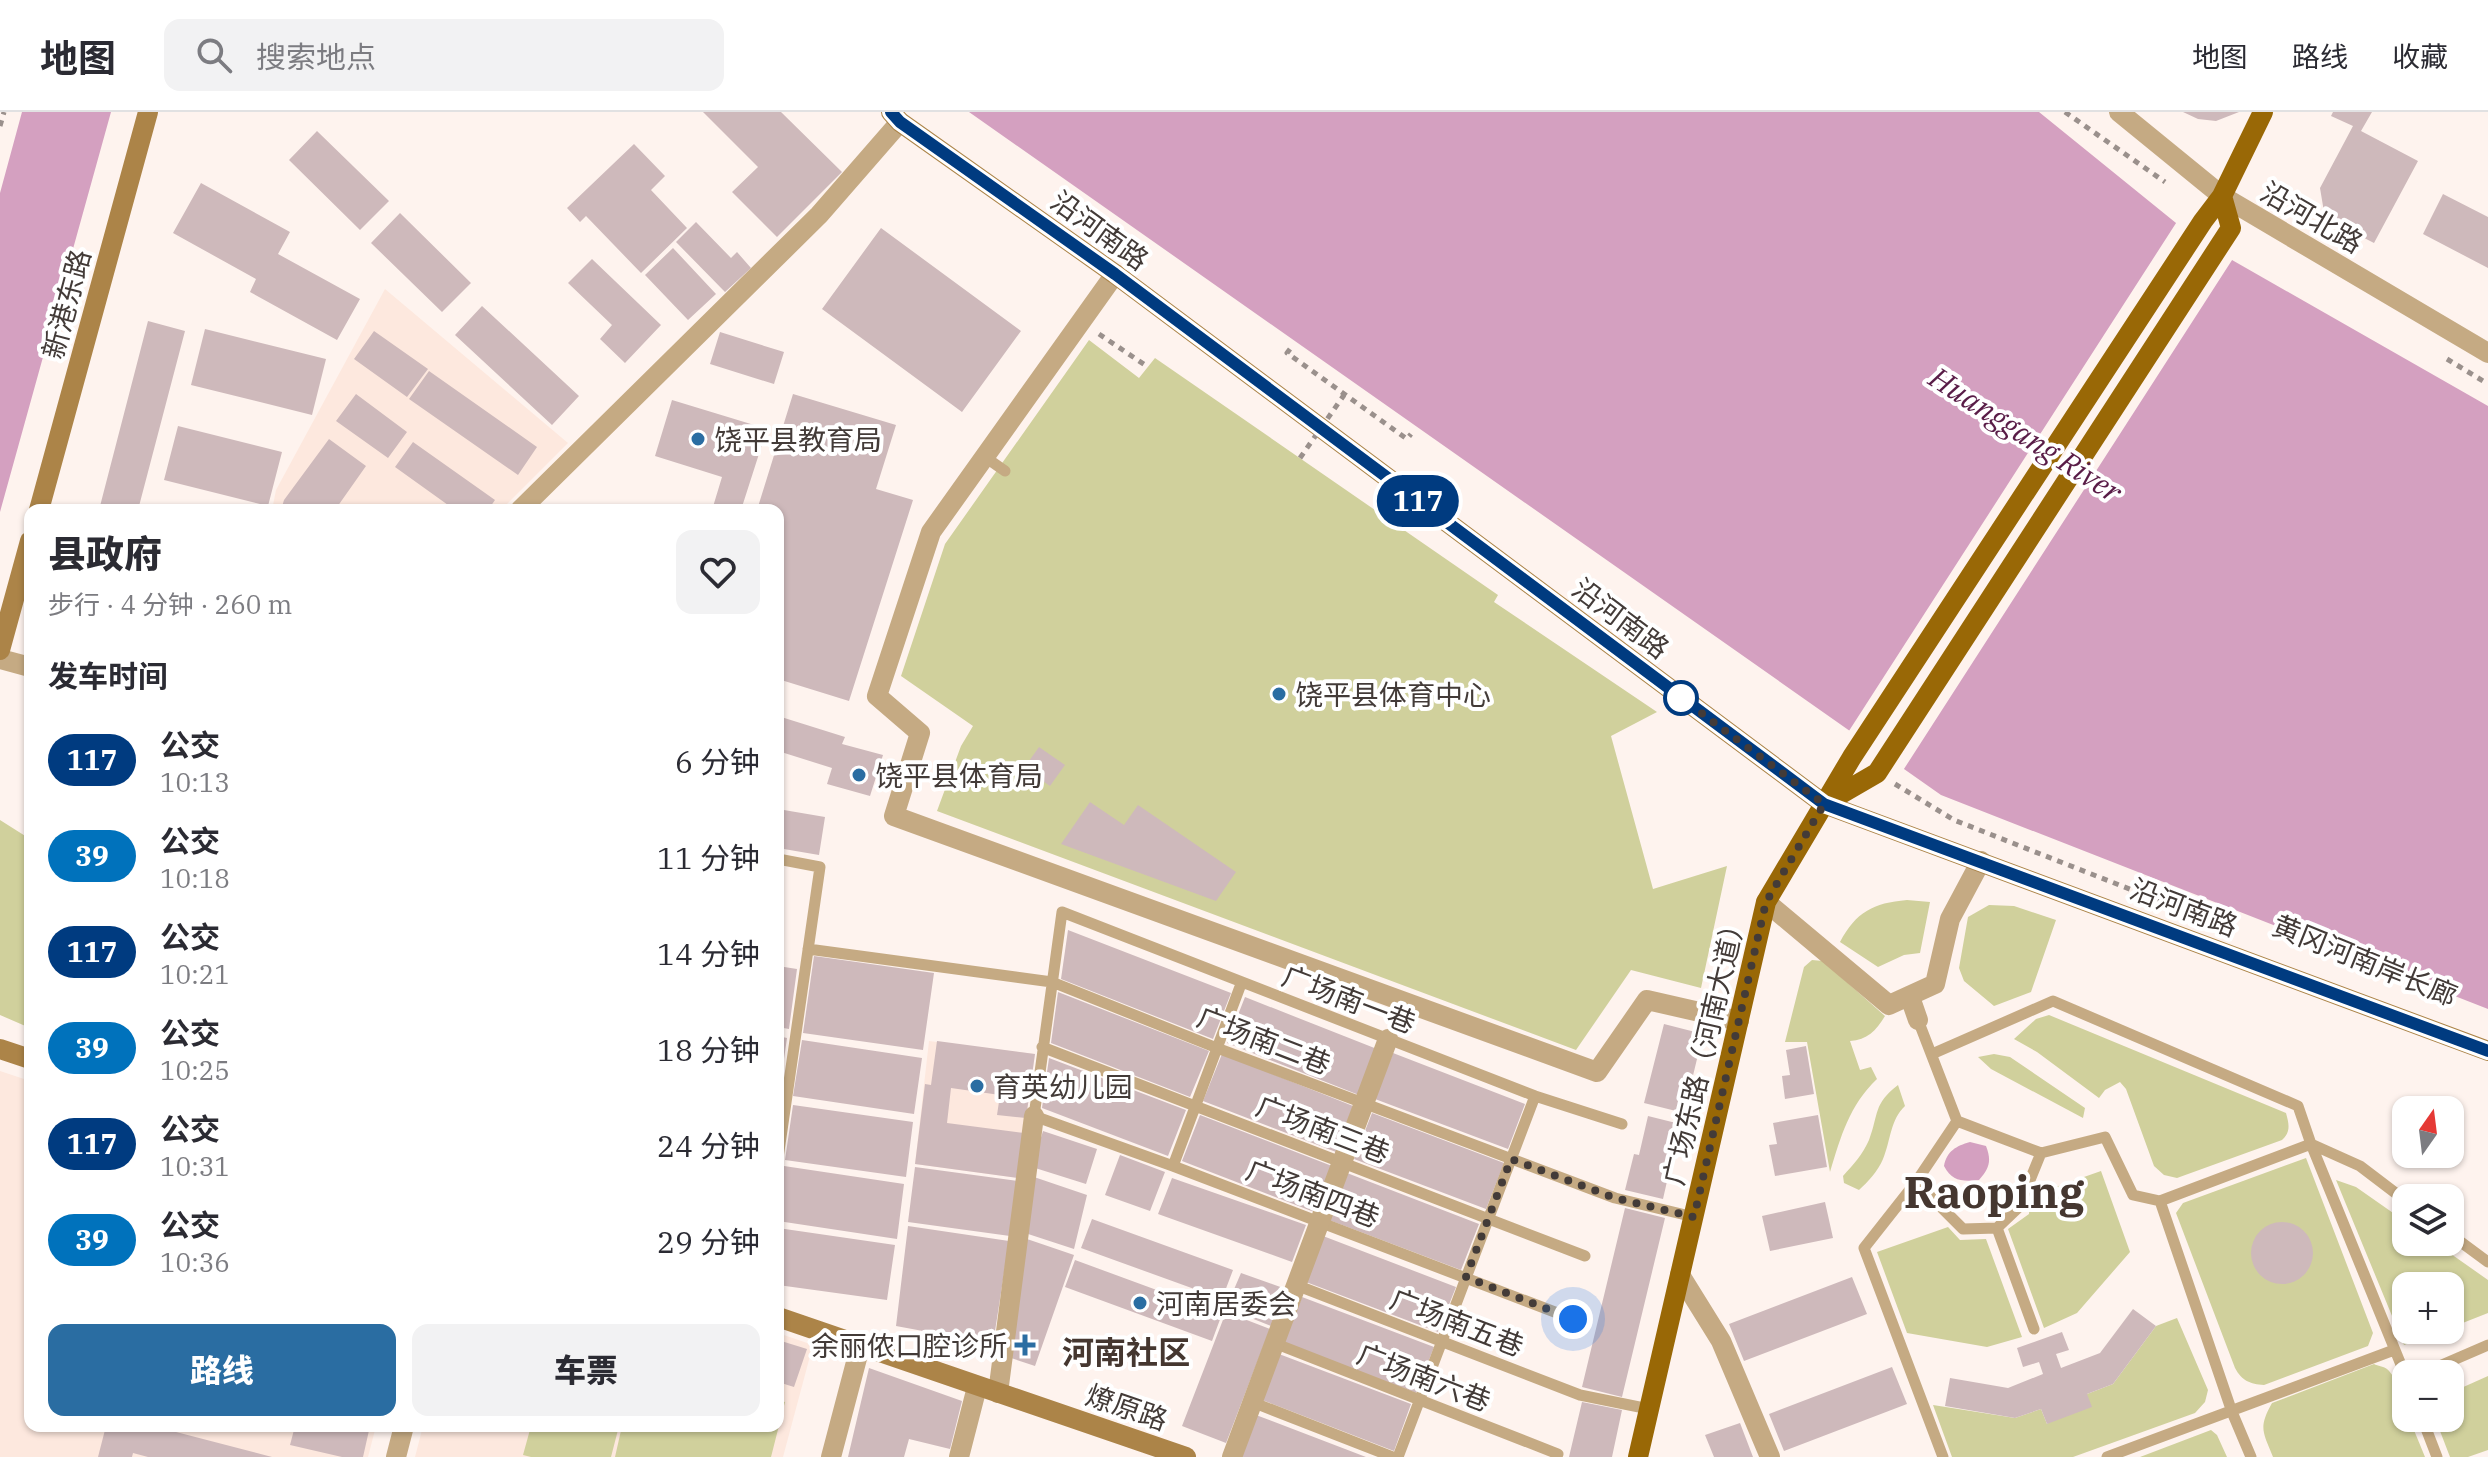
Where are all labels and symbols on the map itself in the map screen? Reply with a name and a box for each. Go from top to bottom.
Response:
street label: 沿河北路 [2254,173,2370,261]
street label: 沿河南路 [1044,182,1156,278]
street label: 新港东路 [34,245,98,363]
water label: Huanggang River [1922,357,2130,511]
place label: 饶平县教育局 [714,421,882,458]
marker: 饶平县教育局 [689,430,707,448]
line badge: 117 [1372,475,1464,527]
street label: 沿河南路 [1565,570,1677,666]
place label: 饶平县体育中心 [1295,676,1491,713]
unlabelled marker [1664,681,1698,715]
marker: 饶平县体育中心 [1270,685,1288,703]
place label: 饶平县体育局 [875,757,1043,794]
marker: 饶平县体育局 [850,766,868,784]
street label: 沿河南路 [2125,870,2243,944]
street label: 黄冈河南岸长廊 [2267,906,2463,1014]
street label: 广场东路（河南大道） [1654,907,1754,1189]
street label: 广场南一巷 [1277,957,1421,1041]
street label: 广场南二巷 [1192,998,1336,1082]
place label: 育英幼儿园 [993,1068,1133,1105]
marker: 育英幼儿园 [968,1077,986,1095]
street label: 广场南三巷 [1251,1087,1395,1171]
north arrow [2392,1096,2464,1168]
street label: 广场南四巷 [1241,1151,1385,1235]
district label: Raoping [1904,1163,2085,1220]
street label: 广场南五巷 [1385,1280,1529,1364]
place label: 河南居委会 [1156,1285,1296,1322]
marker: 河南居委会 [1131,1294,1149,1312]
your location [1553,1299,1593,1339]
place label: 余丽侬口腔诊所 [811,1327,1007,1364]
district label: 河南社区 [1062,1331,1190,1373]
marker: 余丽侬口腔诊所 [1014,1334,1036,1356]
street label: 广场南六巷 [1352,1335,1496,1419]
street label: 燎原路 [1081,1376,1173,1438]

